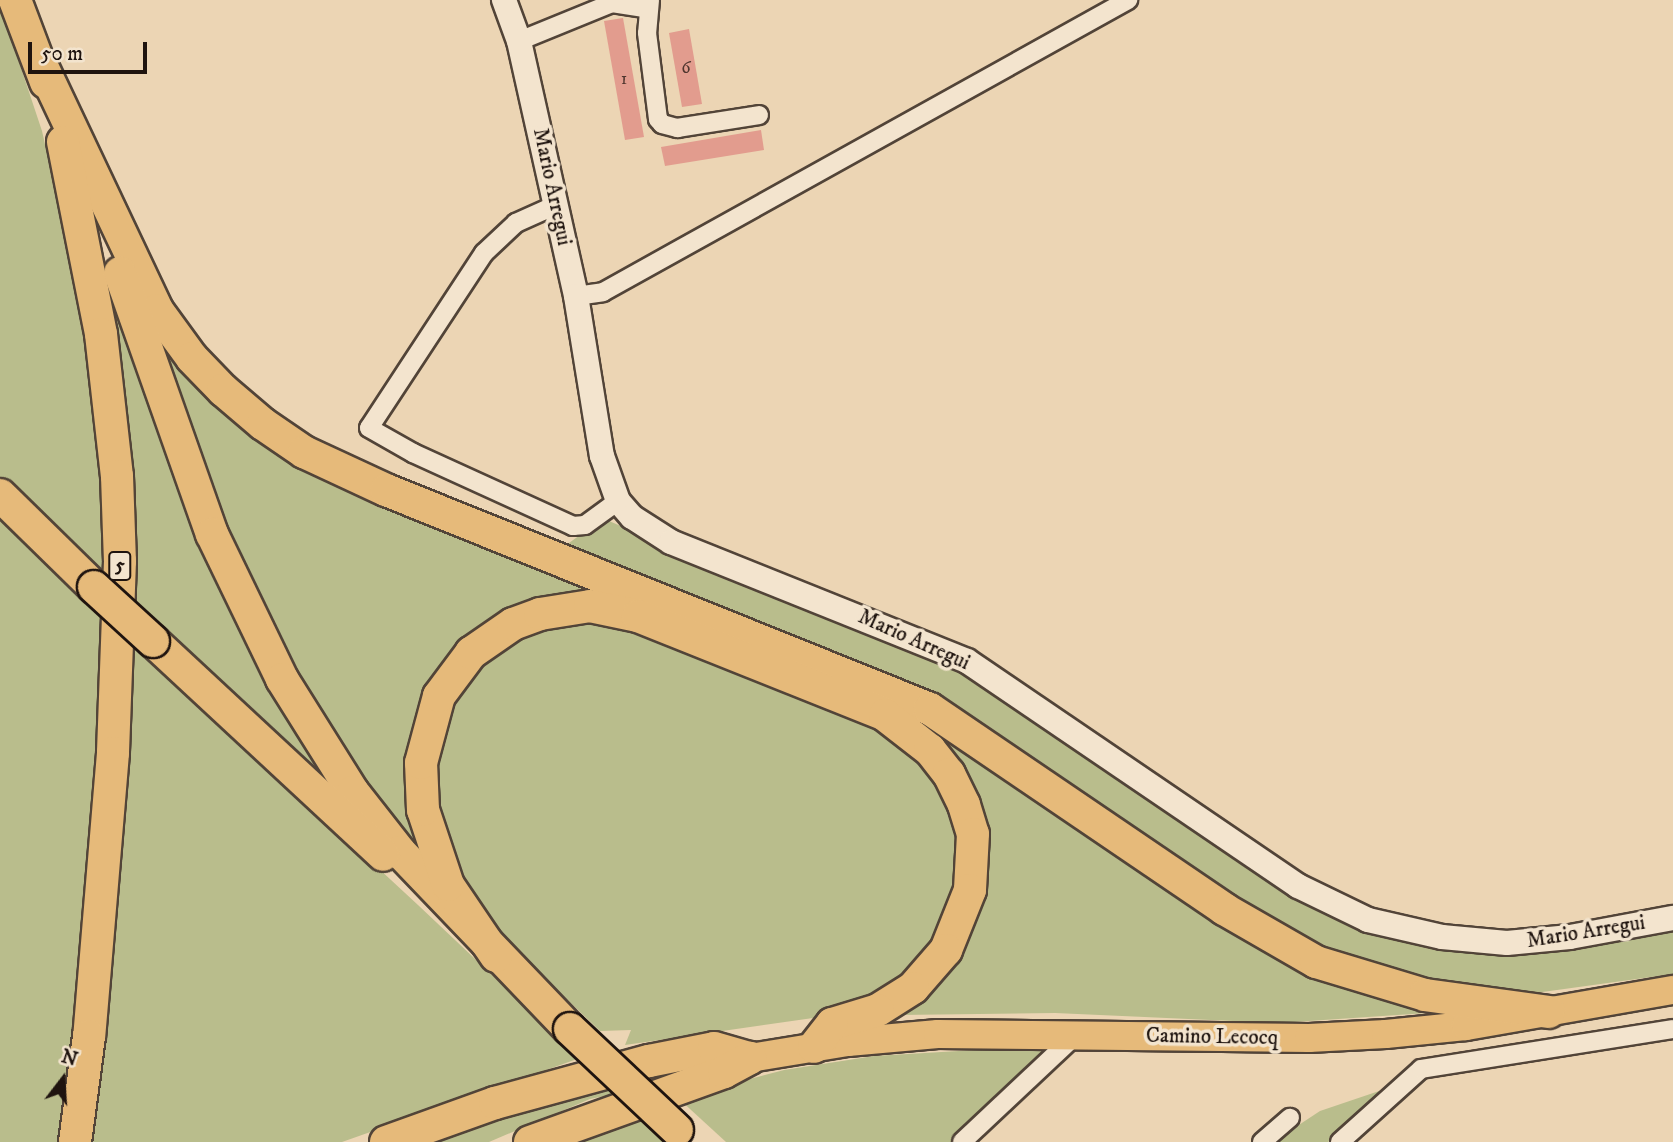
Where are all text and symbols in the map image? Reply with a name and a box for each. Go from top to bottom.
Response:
scale bar [32,28,150,72]
text: 50 m [41,41,83,67]
house number: 6 [681,57,691,79]
house number: 1 [621,68,627,90]
street label: Mario Arregui [527,126,577,248]
road number: 5 [108,551,132,582]
street label: Mario Arregui [854,604,974,676]
street label: Mario Arregui [1525,910,1647,954]
street label: Camino Lecocq [1146,1023,1278,1051]
north arrow [28,1044,98,1114]
text: N [58,1045,80,1072]

